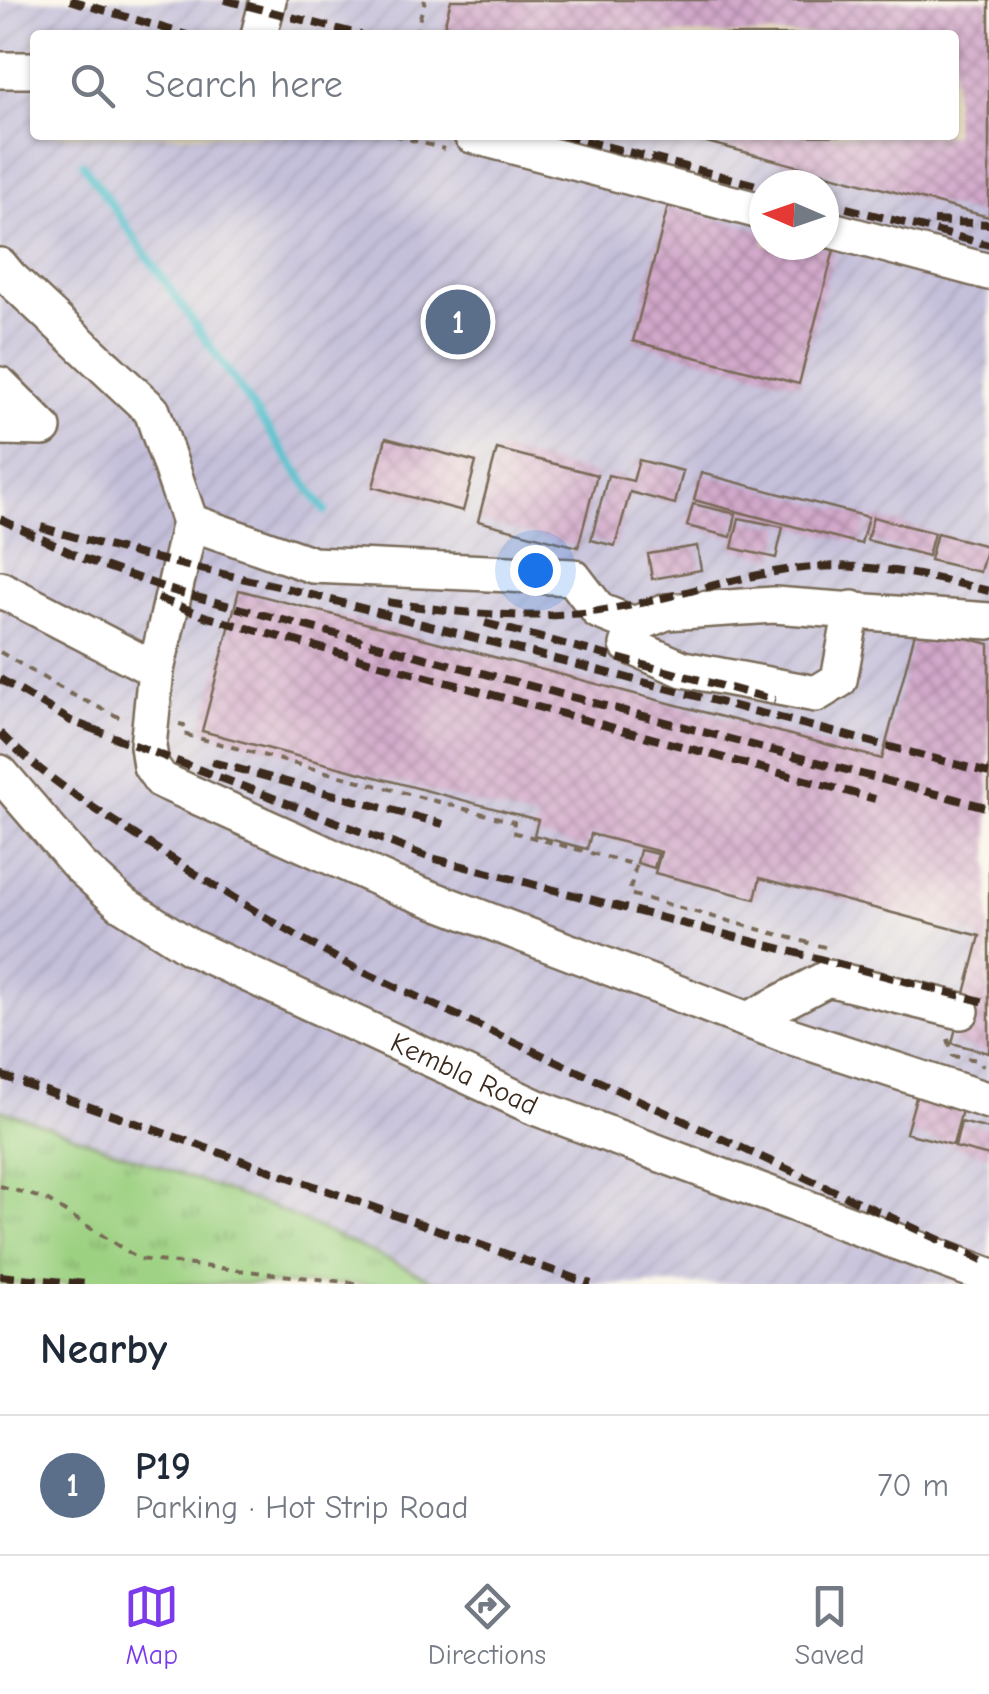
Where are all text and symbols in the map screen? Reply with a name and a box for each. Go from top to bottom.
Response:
search box [30,30,959,140]
icon: search [65,58,120,113]
text: Search here [145,63,343,107]
north arrow [749,170,839,260]
pin: 1 [426,284,490,360]
your location [510,545,561,596]
street label: Kembla Road [386,1026,543,1122]
text: Nearby [40,1325,167,1374]
text: P19 [135,1445,191,1489]
text: 1 [66,1467,79,1504]
text: 70 m [877,1467,949,1504]
text: Parking · Hot Strip Road [135,1489,468,1526]
tab: Map [124,1579,179,1671]
tab: Directions [428,1579,546,1671]
tab: Saved [795,1579,865,1671]

